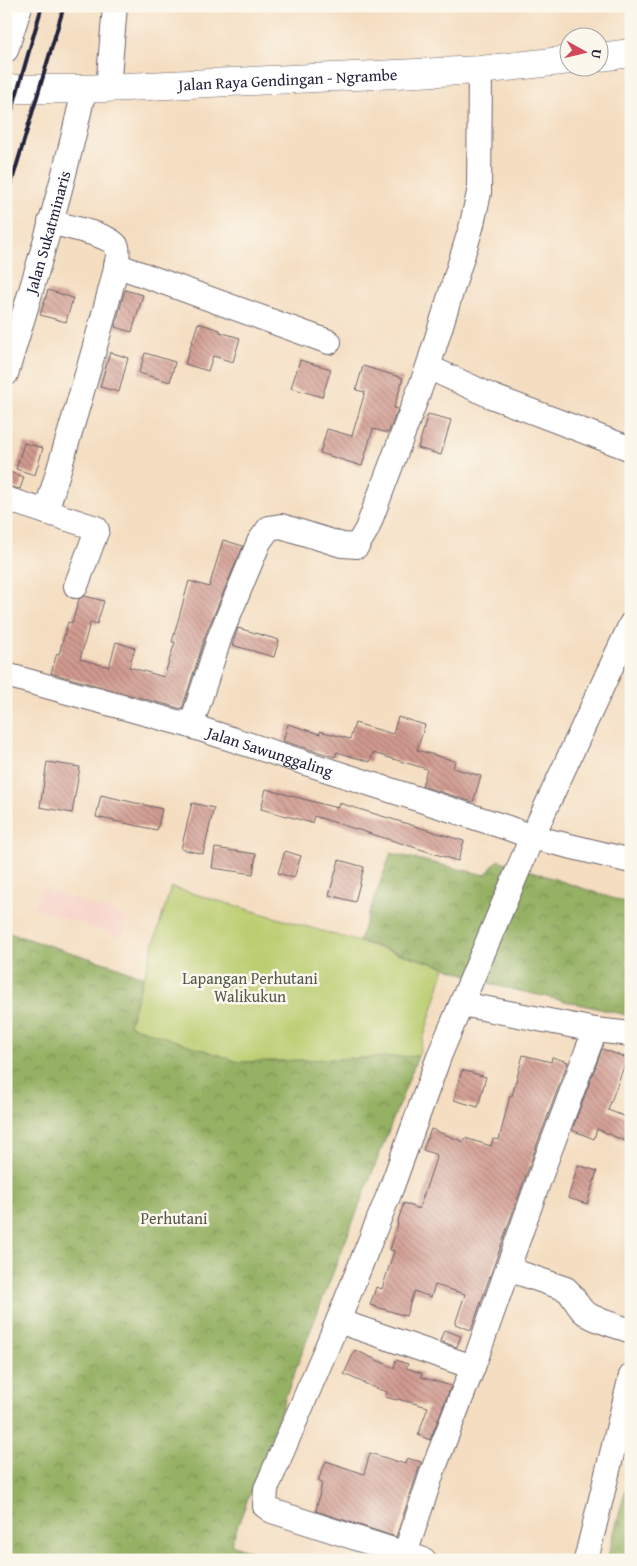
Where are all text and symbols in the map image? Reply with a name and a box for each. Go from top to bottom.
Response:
north arrow [560,28,610,78]
text: U [586,48,607,60]
street label: Jalan Raya Gendingan - Ngrambe [176,62,398,97]
street label: Jalan Sukatminaris [18,168,76,298]
street label: Jalan Sawunggaling [202,719,336,783]
park label: Lapangan Perhutani Walikukun [182,966,318,1008]
park label: Perhutani [140,1206,208,1230]

